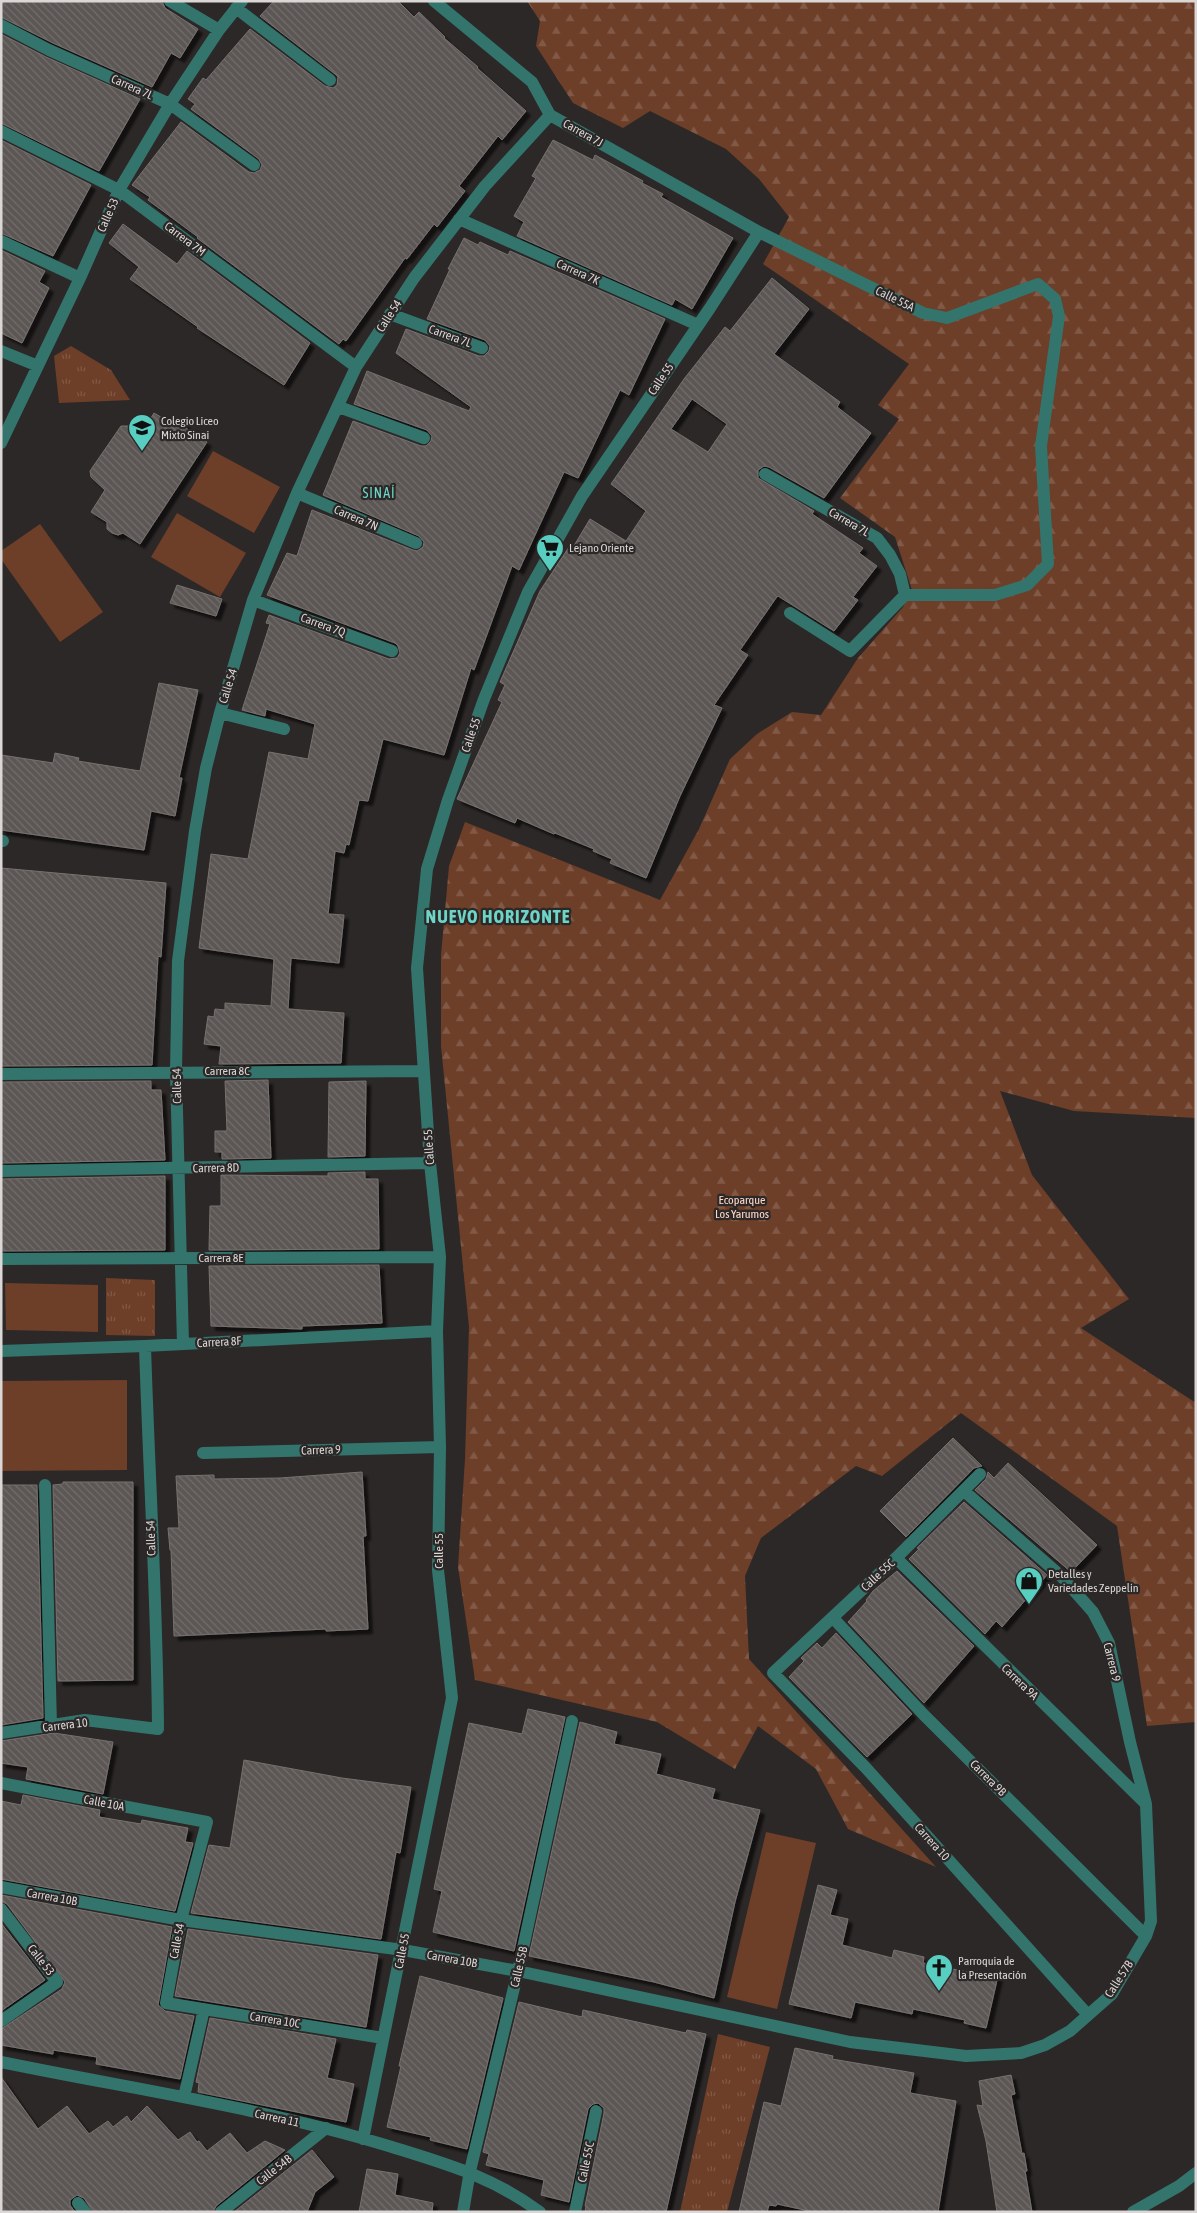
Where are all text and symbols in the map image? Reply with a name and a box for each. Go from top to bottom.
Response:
street label: Carrera 7L [109,72,155,103]
street label: Carrera 7J [561,116,605,150]
street label: Calle 53 [94,196,122,234]
street label: Carrera 7M [162,219,208,259]
street label: Carrera 7K [554,256,602,288]
street label: Calle 55A [873,284,917,314]
street label: Calle 54 [373,297,405,335]
street label: Carrera 7L [427,322,474,350]
street label: Calle 55 [645,360,677,398]
school or university icon: Colegio Liceo Mixto Sinai [127,413,157,452]
place label: Colegio Liceo Mixto Sinai [161,414,219,442]
district label: SINAÍ [362,485,396,501]
street label: Carrera 7N [332,502,380,534]
street label: Carrera 7L [826,505,872,539]
supermarket icon: Lejano Oriente [535,533,565,572]
place label: Lejano Oriente [569,541,634,555]
street label: Carrera 7Q [299,610,348,640]
street label: Calle 54 [216,667,240,705]
street label: Calle 55 [459,716,483,754]
district label: NUEVO HORIZONTE [426,906,570,927]
street label: Carrera 8C [204,1064,250,1078]
street label: Calle 54 [170,1068,184,1104]
street label: Calle 55 [421,1129,437,1165]
street label: Carrera 8D [193,1161,240,1175]
park label: Ecoparque Los Yarumos [715,1193,769,1221]
street label: Carrera 8E [199,1251,243,1265]
street label: Carrera 8F [196,1334,242,1350]
street label: Carrera 9 [301,1442,341,1458]
street label: Calle 54 [143,1520,159,1556]
street label: Calle 55 [432,1533,446,1569]
street label: Calle 55C [858,1555,898,1594]
shop icon: Detalles y Variedades Zeppelin [1014,1566,1044,1605]
place label: Detalles y Variedades Zeppelin [1048,1567,1139,1595]
street label: Carrera 9 [1100,1641,1124,1683]
street label: Carrera 9A [999,1661,1041,1703]
street label: Carrera 10 [42,1715,89,1735]
street label: Carrera 9B [967,1757,1009,1799]
street label: Calle 10A [82,1792,126,1814]
street label: Carrera 10 [912,1820,953,1864]
street label: Carrera 10B [26,1886,79,1908]
street label: Calle 54 [167,1922,187,1960]
street label: Calle 55 [392,1932,412,1970]
street label: Calle 53 [25,1942,57,1978]
street label: Calle 55B [508,1945,531,1989]
street label: Carrera 10B [426,1948,479,1970]
church icon: Parroquia de la Presentación [924,1953,954,1992]
place label: Parroquia de la Presentación [958,1954,1026,1982]
street label: Calle 57B [1102,1958,1136,2000]
street label: Carrera 10C [249,2009,302,2031]
street label: Carrera 11 [253,2106,301,2130]
street label: Calle 55C [575,2140,597,2184]
street label: Calle 54B [253,2152,295,2188]

